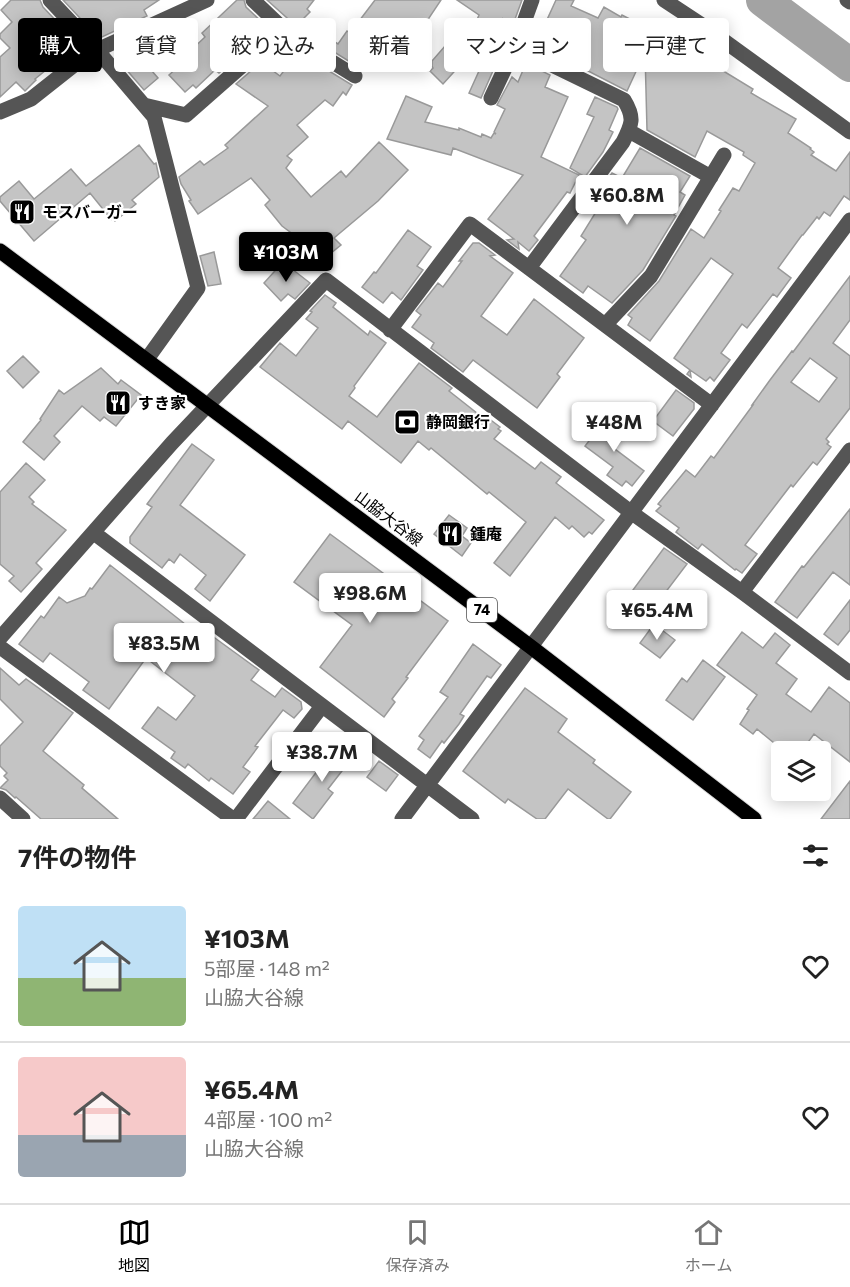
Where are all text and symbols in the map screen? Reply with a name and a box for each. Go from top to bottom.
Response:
chip: 購入 [18,18,102,72]
chip: 賃貸 [114,18,198,72]
chip: 絞り込み [210,18,336,72]
chip: 新着 [348,18,432,72]
chip: マンション [444,18,591,72]
chip: 一戸建て [603,18,729,72]
pin: ¥60.8M [578,175,676,226]
text: ¥60.8M [590,182,664,206]
restaurant icon: モスバーガー [7,197,37,227]
place label: モスバーガー [42,202,138,221]
pin: ¥103M [244,232,328,283]
text: ¥103M [253,239,319,263]
restaurant icon: すき家 [103,388,133,418]
place label: すき家 [138,393,186,412]
pin: ¥48M [578,402,650,453]
bank icon: 静岡銀行 [392,407,422,437]
text: ¥48M [586,409,642,433]
place label: 静岡銀行 [426,412,490,431]
street label: 山脇大谷線 [352,486,427,549]
restaurant icon: 鍾庵 [435,519,465,549]
place label: 鍾庵 [470,524,502,543]
pin: ¥98.6M [321,573,419,624]
text: ¥98.6M [333,580,407,604]
pin: ¥65.4M [608,590,706,641]
text: ¥65.4M [620,597,694,621]
road number: 74 [467,598,497,622]
pin: ¥83.5M [115,623,213,674]
text: ¥83.5M [128,630,200,654]
pin: ¥38.7M [273,732,371,783]
text: ¥38.7M [286,739,358,763]
map controls [771,741,831,801]
button: layers [771,741,831,801]
icon: filters [799,839,832,872]
text: 7件の物件 [18,841,136,872]
text: ¥103M [204,922,290,953]
icon: home [66,930,138,1002]
icon: heart [799,950,832,983]
text: 5部屋 · 148 m² [204,956,330,980]
text: 山脇大谷線 [204,985,304,1009]
text: ¥65.4M [204,1073,299,1104]
icon: home [66,1081,138,1153]
icon: heart [799,1101,832,1134]
text: 4部屋 · 100 m² [204,1107,332,1131]
text: 山脇大谷線 [204,1136,304,1160]
tab: 地図 [118,1216,151,1276]
tab: 保存済み [386,1216,450,1276]
tab: ホーム [685,1216,732,1276]

